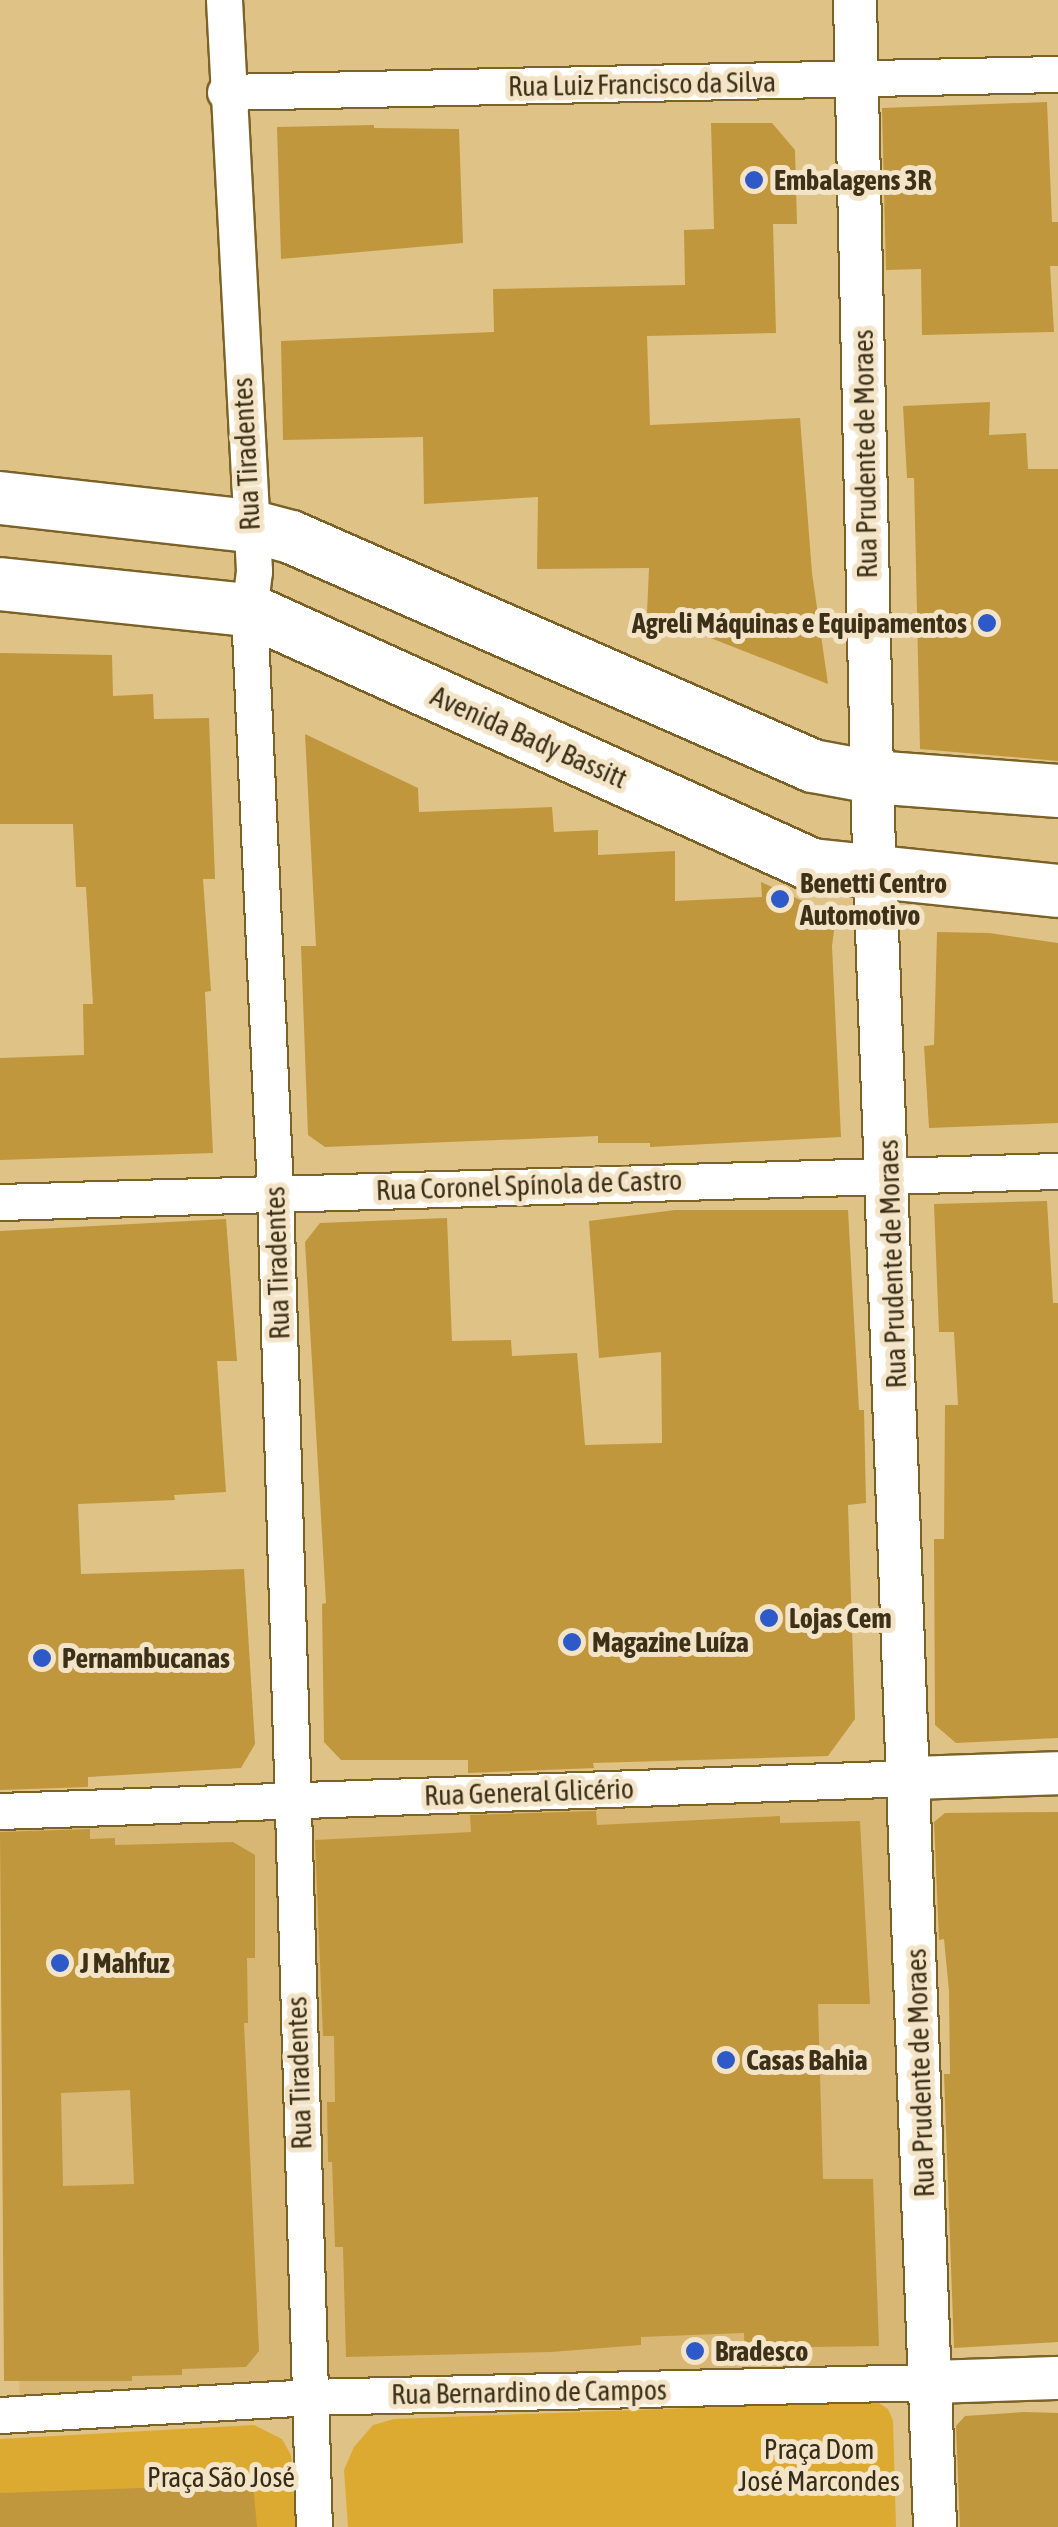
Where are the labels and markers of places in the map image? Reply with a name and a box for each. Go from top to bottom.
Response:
place label: Embalagens 3R [774,163,931,197]
marker: Embalagens 3R [743,169,765,191]
place label: Agreli Máquinas e Equipamentos [632,606,967,640]
marker: Agreli Máquinas e Equipamentos [976,612,998,634]
place label: Benetti Centro Automotivo [800,866,947,932]
marker: Benetti Centro Automotivo [769,888,791,910]
place label: Lojas Cem [789,1601,892,1635]
marker: Lojas Cem [758,1607,780,1629]
place label: Magazine Luíza [592,1625,749,1659]
marker: Magazine Luíza [561,1631,583,1653]
place label: Pernambucanas [62,1641,230,1675]
marker: Pernambucanas [31,1647,53,1669]
place label: J Mahfuz [80,1946,169,1980]
marker: J Mahfuz [49,1952,71,1974]
place label: Casas Bahia [746,2043,868,2077]
marker: Casas Bahia [715,2049,737,2071]
place label: Bradesco [715,2334,808,2368]
marker: Bradesco [684,2340,706,2362]

